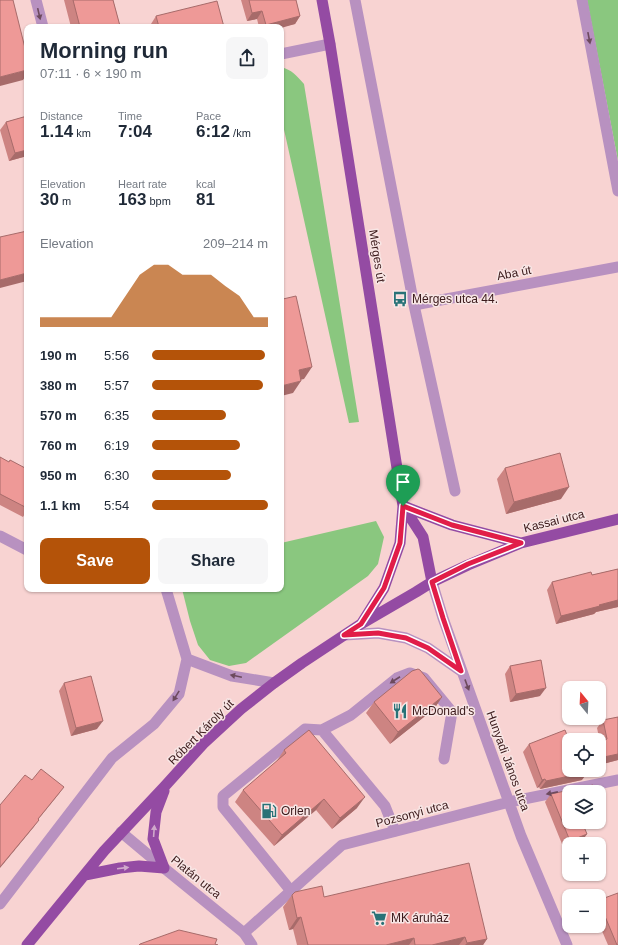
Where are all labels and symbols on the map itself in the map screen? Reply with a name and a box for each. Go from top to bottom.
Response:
one-way arrow [37,7,43,20]
one-way arrow [586,32,592,44]
street label: Mérges út [366,229,388,284]
street label: Aba út [496,263,533,283]
bus stop icon: Mérges utca 44. [391,290,409,308]
place label: Mérges utca 44. [412,292,498,306]
pin [386,465,420,506]
street label: Kassai utca [522,507,586,535]
one-way arrow [229,673,242,679]
one-way arrow [390,676,401,684]
one-way arrow [464,680,470,692]
north arrow [562,681,606,725]
one-way arrow [173,690,180,702]
street label: Róbert Károly út [165,696,237,768]
restaurant icon: McDonald's [391,702,409,720]
place label: McDonald's [412,704,474,718]
street label: Hunyadi János utca [483,709,533,813]
one-way arrow [546,791,558,797]
street label: Pozsonyi utca [374,797,450,830]
fuel station icon: Orlen [260,802,278,820]
place label: Orlen [281,804,310,818]
one-way arrow [151,825,158,837]
street label: Platán utca [168,853,224,902]
one-way arrow [117,865,129,871]
supermarket icon: MK áruház [370,909,388,927]
place label: MK áruház [391,911,449,925]

